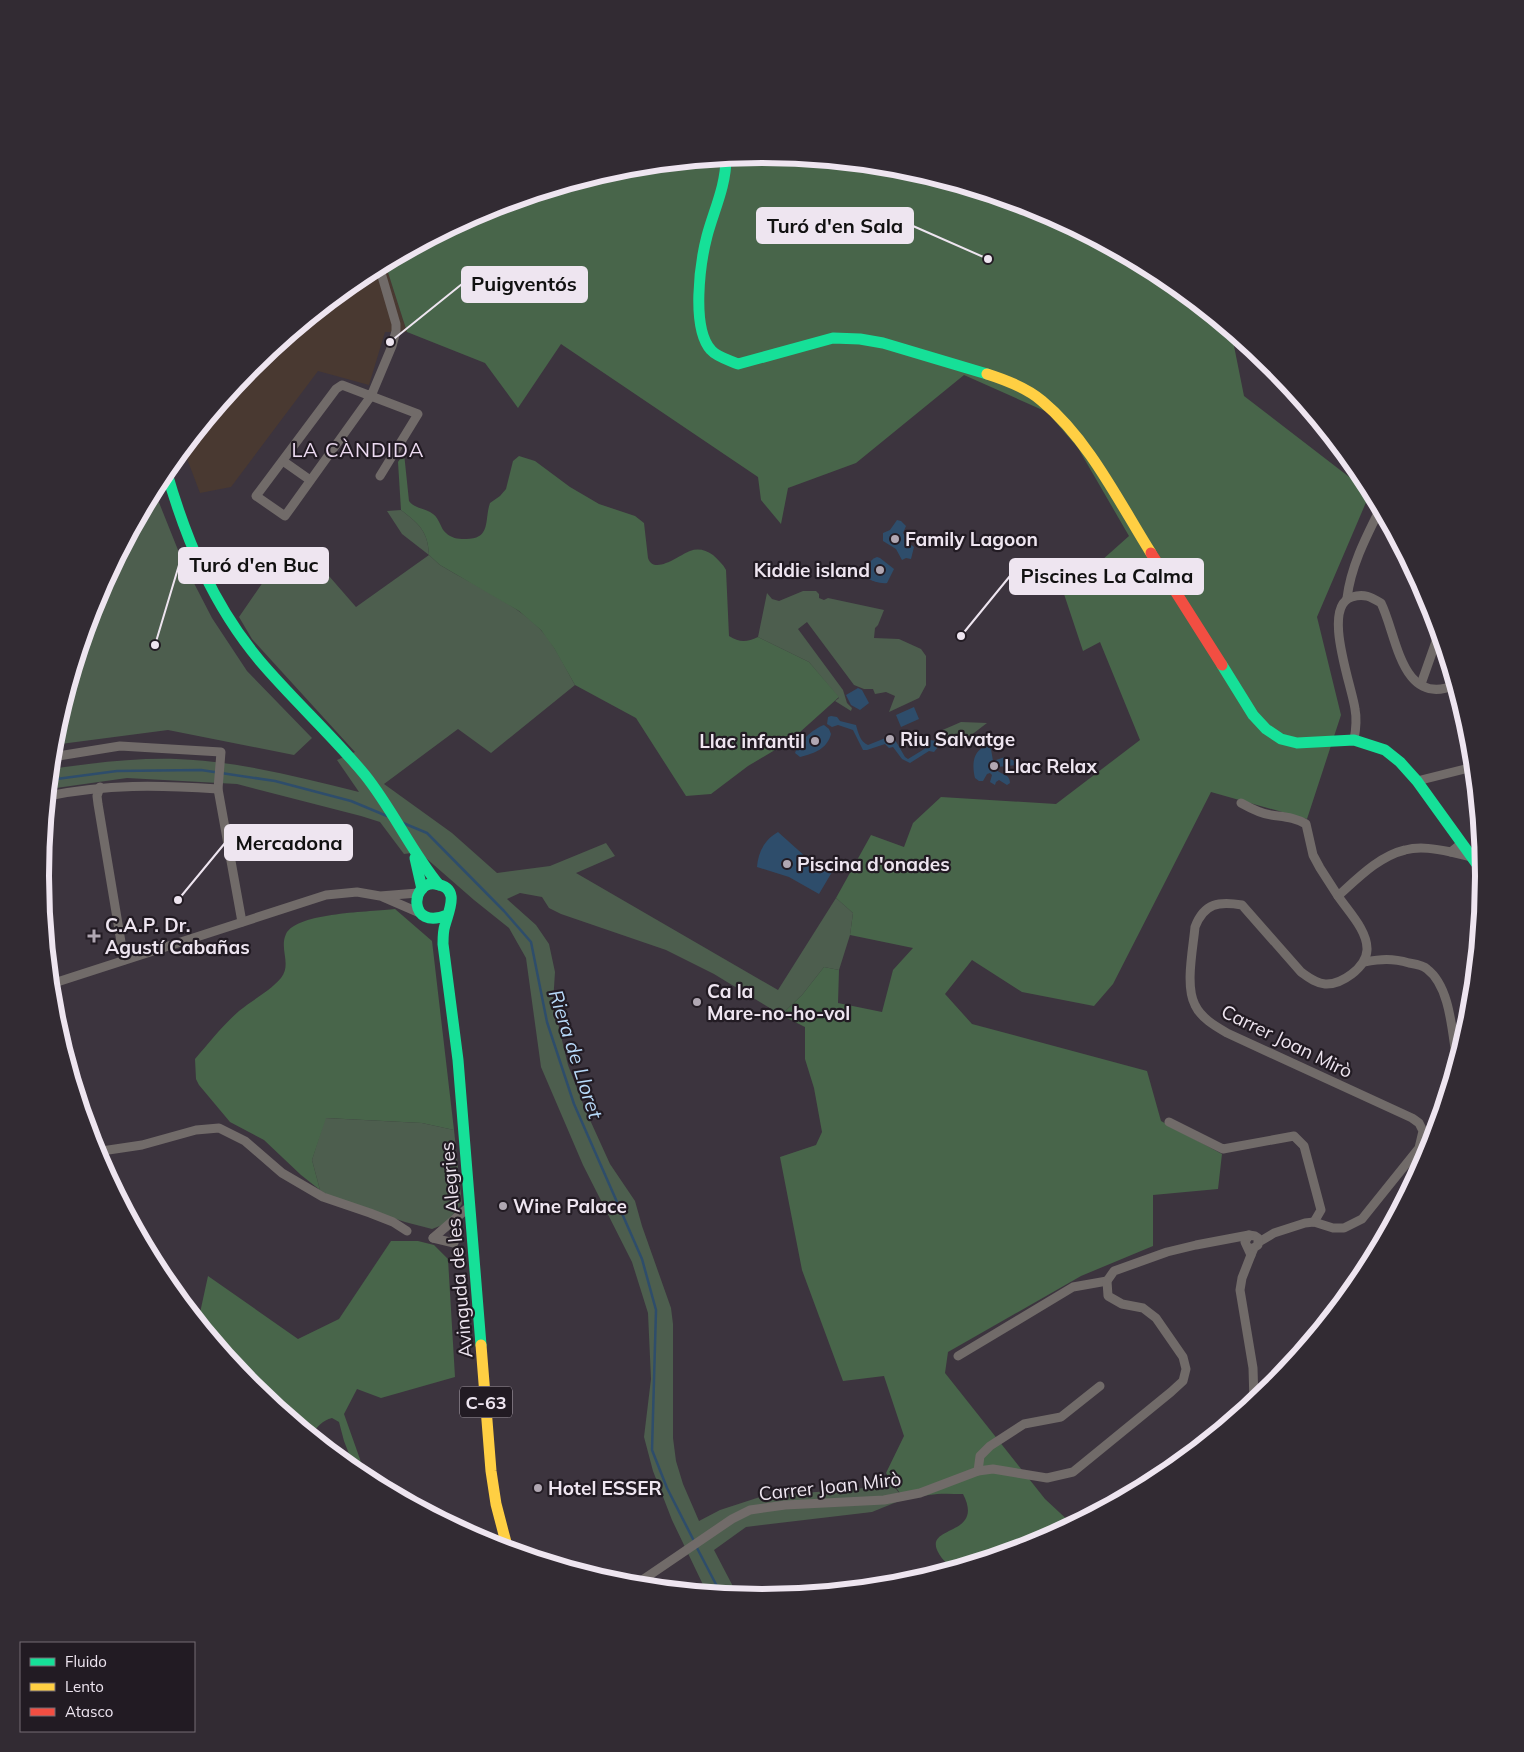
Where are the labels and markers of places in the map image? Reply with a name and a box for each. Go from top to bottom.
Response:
callout: Turó d'en Sala [757,208,913,243]
callout: Puigventós [462,267,587,302]
place label: Family Lagoon [905,527,1038,551]
marker: Family Lagoon [889,533,901,545]
callout: Turó d'en Buc [179,548,328,583]
place label: Kiddie island [754,558,870,582]
callout: Piscines La Calma [1010,559,1203,594]
marker: Kiddie island [874,564,886,576]
place label: Riu Salvatge [900,727,1015,751]
place label: Llac infantil [699,729,805,753]
marker: Riu Salvatge [884,733,896,745]
marker: Llac infantil [809,735,821,747]
place label: Llac Relax [1004,754,1097,778]
marker: Llac Relax [988,760,1000,772]
callout: Mercadona [225,825,352,860]
place label: Piscina d'onades [797,852,950,876]
marker: Piscina d'onades [781,858,793,870]
place label: C.A.P. Dr. Agustí Cabañas [105,913,250,959]
marker: C.A.P. Dr. Agustí Cabañas [87,929,101,943]
place label: Ca la Mare-no-ho-vol [707,979,850,1025]
marker: Ca la Mare-no-ho-vol [691,996,703,1008]
place label: Wine Palace [513,1194,627,1218]
marker: Wine Palace [497,1200,509,1212]
place label: Hotel ESSER [548,1476,662,1500]
marker: Hotel ESSER [532,1482,544,1494]

